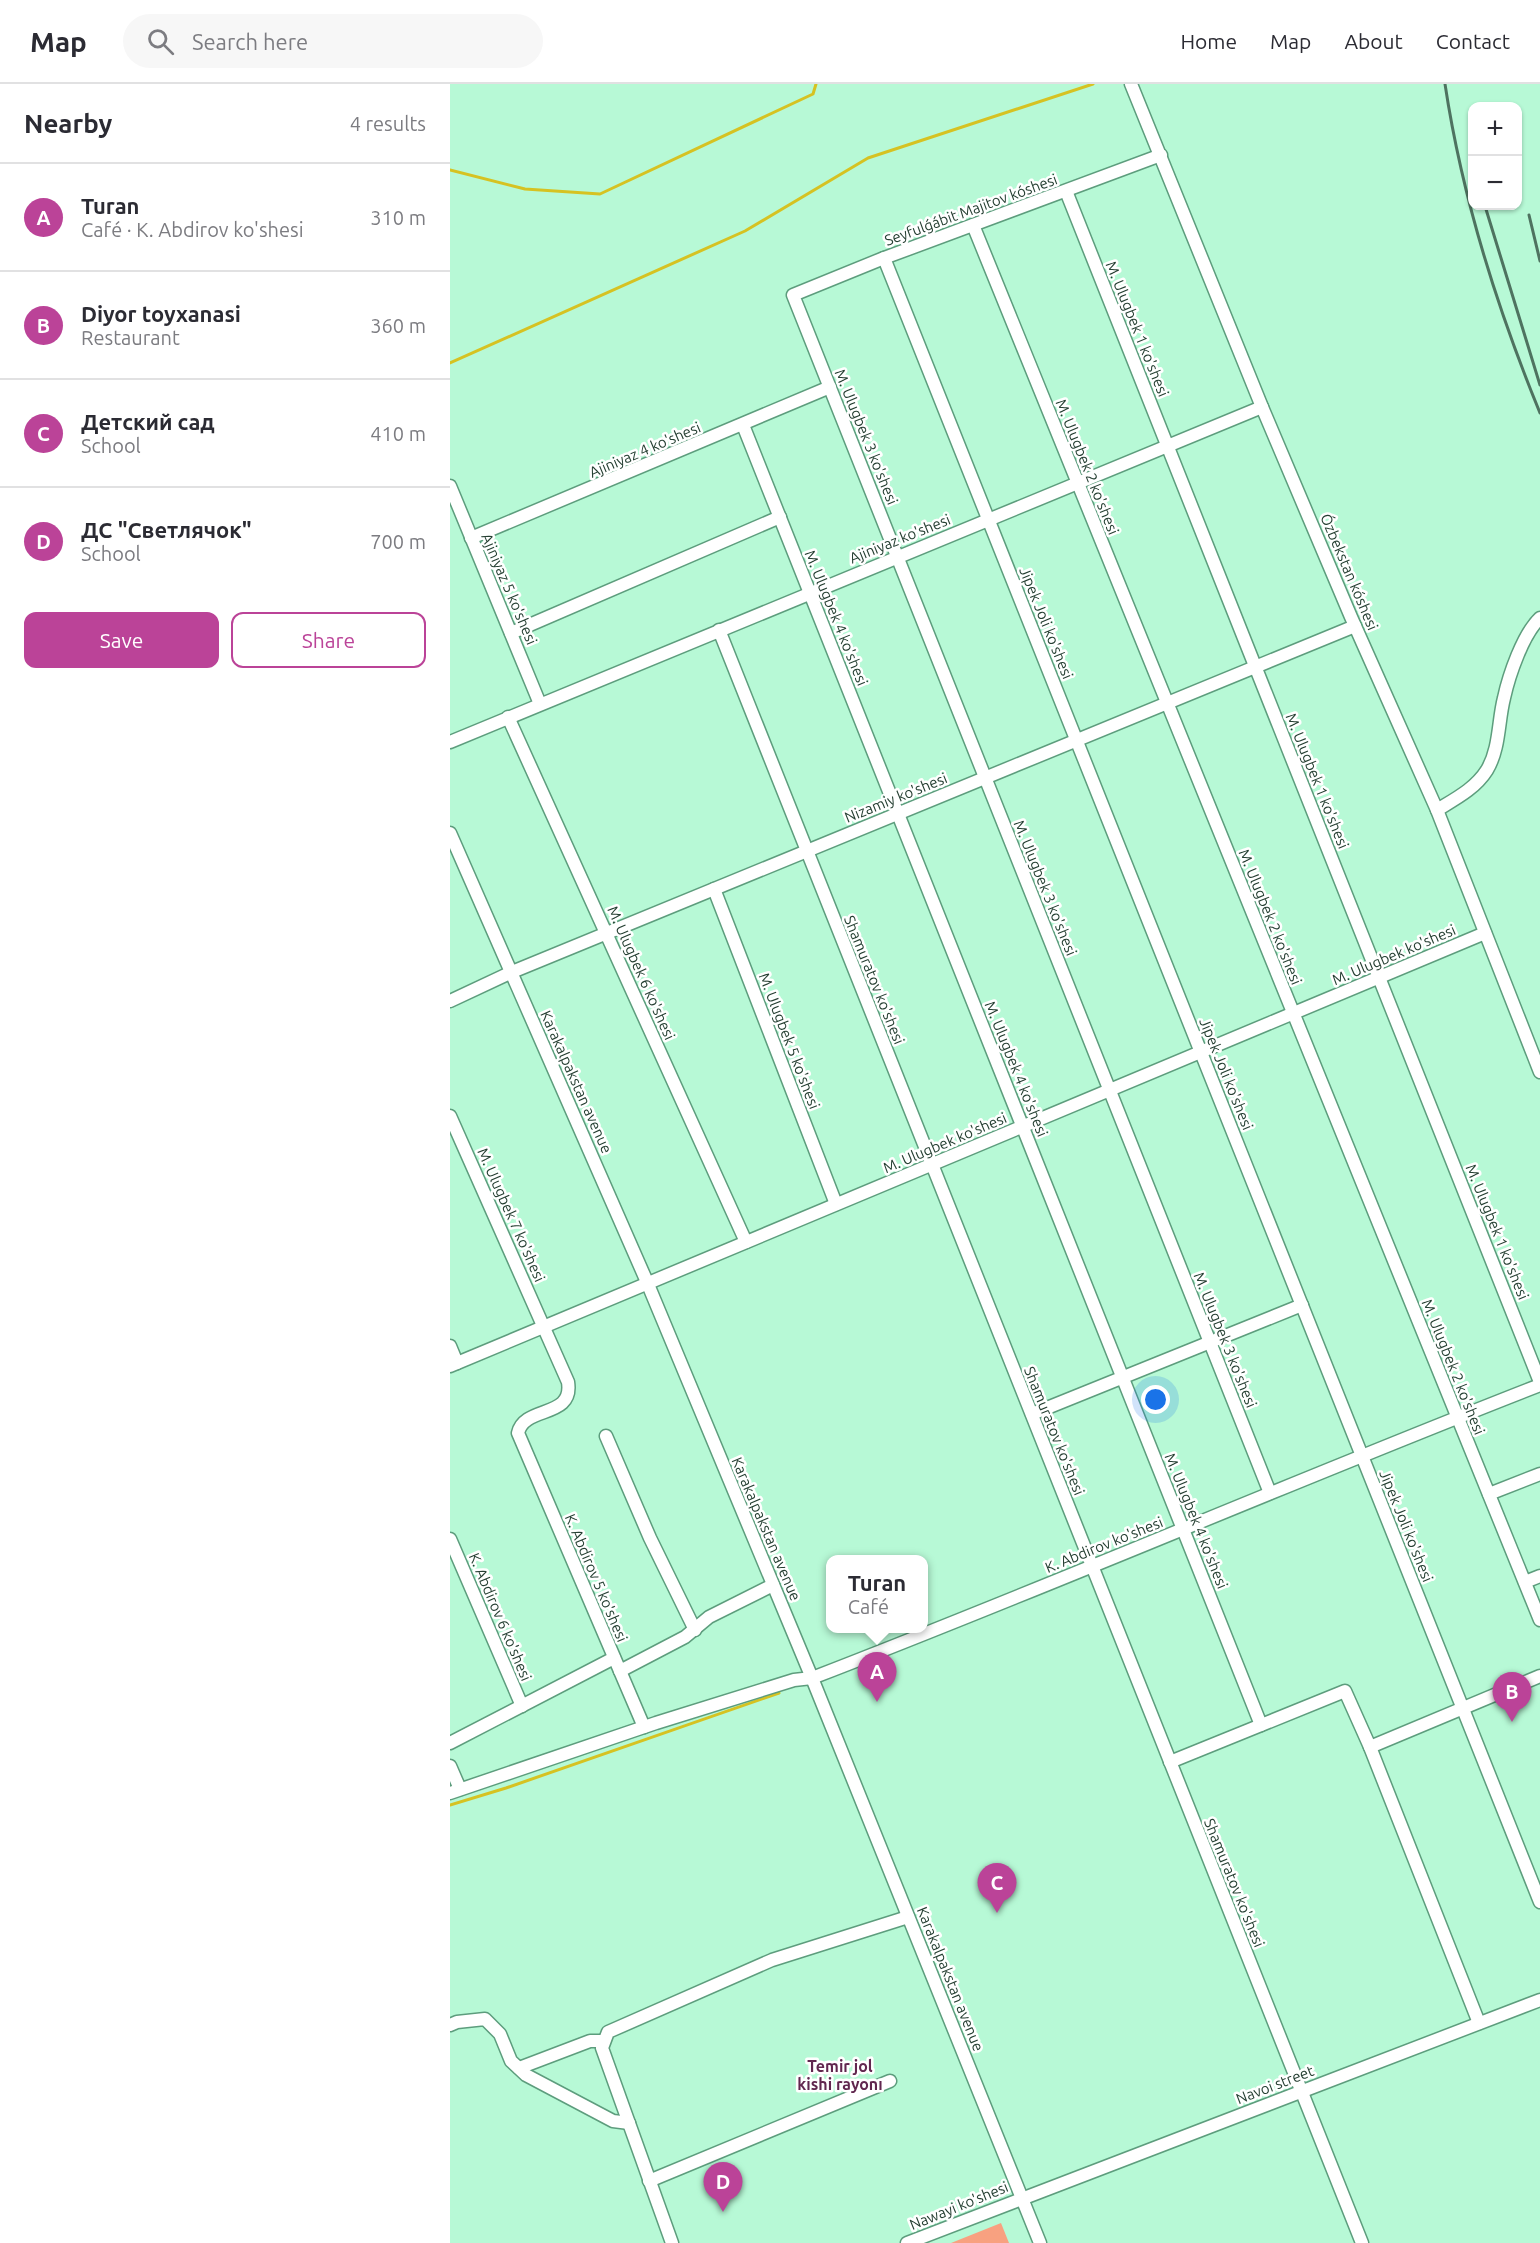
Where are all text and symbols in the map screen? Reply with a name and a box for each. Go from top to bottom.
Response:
search box [123,14,543,68]
icon: search [144,25,177,58]
text: Map [30,26,87,57]
text: Search here [192,29,308,54]
text: Home [1180,29,1237,53]
text: Map [1270,29,1311,53]
text: About [1344,29,1403,53]
text: Contact [1436,29,1510,53]
map controls [1468,102,1522,210]
button: + [1468,102,1522,156]
text: Nearby [24,109,112,138]
text: 4 results [350,112,426,135]
button: − [1468,156,1522,210]
street label: Seyfulǵábit Majitov kóshesi [882,170,1060,249]
text: Turan [81,193,139,218]
text: A [36,206,51,229]
text: 310 m [370,206,426,229]
text: Café · K. Abdirov ko'shesi [81,218,304,241]
street label: M. Ulugbek 1 ko'shesi [1103,259,1172,399]
text: Diyor toyxanasi [81,301,241,326]
text: B [37,314,50,337]
text: 360 m [370,314,426,337]
text: Restaurant [81,326,180,349]
street label: M. Ulugbek 3 ko'shesi [832,367,901,507]
street label: M. Ulugbek 2 ko'shesi [1053,397,1122,537]
text: Детский сад [81,409,215,434]
street label: Ajiniyaz 4 ko'shesi [587,418,703,481]
text: C [37,422,50,445]
text: 410 m [370,422,426,445]
text: School [81,434,141,457]
street label: Ajiniyaz ko'shesi [847,511,953,567]
street label: Ózbekstan kóshesi [1317,511,1382,633]
text: ДС "Светлячок" [81,517,252,542]
text: D [36,530,51,553]
text: 700 m [370,530,426,553]
street label: Ajiniyaz 5 ko'shesi [478,531,541,647]
text: School [81,542,141,565]
street label: M. Ulugbek 4 ko'shesi [802,548,871,688]
street label: Jipek Joli ko'shesi [1016,564,1077,681]
button: Save [24,612,219,668]
button: Share [231,612,426,668]
street label: M. Ulugbek 1 ko'shesi [1283,711,1352,851]
street label: Nizamiy ko'shesi [842,769,950,826]
street label: M. Ulugbek 3 ko'shesi [1011,818,1080,958]
street label: M. Ulugbek 2 ko'shesi [1236,847,1305,987]
street label: M. Ulugbek 6 ko'shesi [604,903,679,1042]
street label: Shamuratov ko'shesi [841,913,908,1047]
street label: M. Ulugbek ko'shesi [1330,921,1458,988]
street label: M. Ulugbek 5 ko'shesi [756,970,823,1111]
street label: M. Ulugbek 4 ko'shesi [982,999,1051,1139]
street label: Karakalpakstan avenue [537,1008,616,1156]
street label: Jipek Joli ko'shesi [1196,1015,1257,1132]
street label: M. Ulugbek ko'shesi [881,1109,1009,1176]
street label: M. Ulugbek 7 ko'shesi [474,1145,549,1284]
street label: M. Ulugbek 1 ko'shesi [1463,1162,1532,1302]
street label: M. Ulugbek 3 ko'shesi [1191,1270,1260,1410]
street label: M. Ulugbek 2 ko'shesi [1419,1297,1488,1437]
street label: Shamuratov ko'shesi [1021,1364,1088,1498]
your location [1141,1385,1170,1414]
street label: M. Ulugbek 4 ko'shesi [1162,1451,1231,1591]
street label: Karakalpakstan avenue [729,1454,804,1603]
street label: Jipek Joli ko'shesi [1376,1467,1437,1584]
street label: K. Abdirov 5 ko'shesi [562,1511,631,1644]
street label: K. Abdirov ko'shesi [1042,1513,1165,1576]
street label: K. Abdirov 6 ko'shesi [466,1550,535,1683]
popup [826,1555,928,1633]
text: Turan [848,1570,906,1595]
text: Café [848,1595,889,1618]
pin: A [858,1652,896,1702]
pin: B [1492,1672,1532,1722]
street label: Shamuratov ko'shesi [1201,1816,1268,1950]
pin: C [978,1864,1016,1913]
street label: Karakalpakstan avenue [914,1904,987,2053]
district label: Temir jol kishi rayonı [797,2057,883,2093]
street label: Navoi street [1233,2062,1316,2107]
pin: D [704,2162,742,2212]
street label: Nawayi ko'shesi [907,2178,1011,2233]

